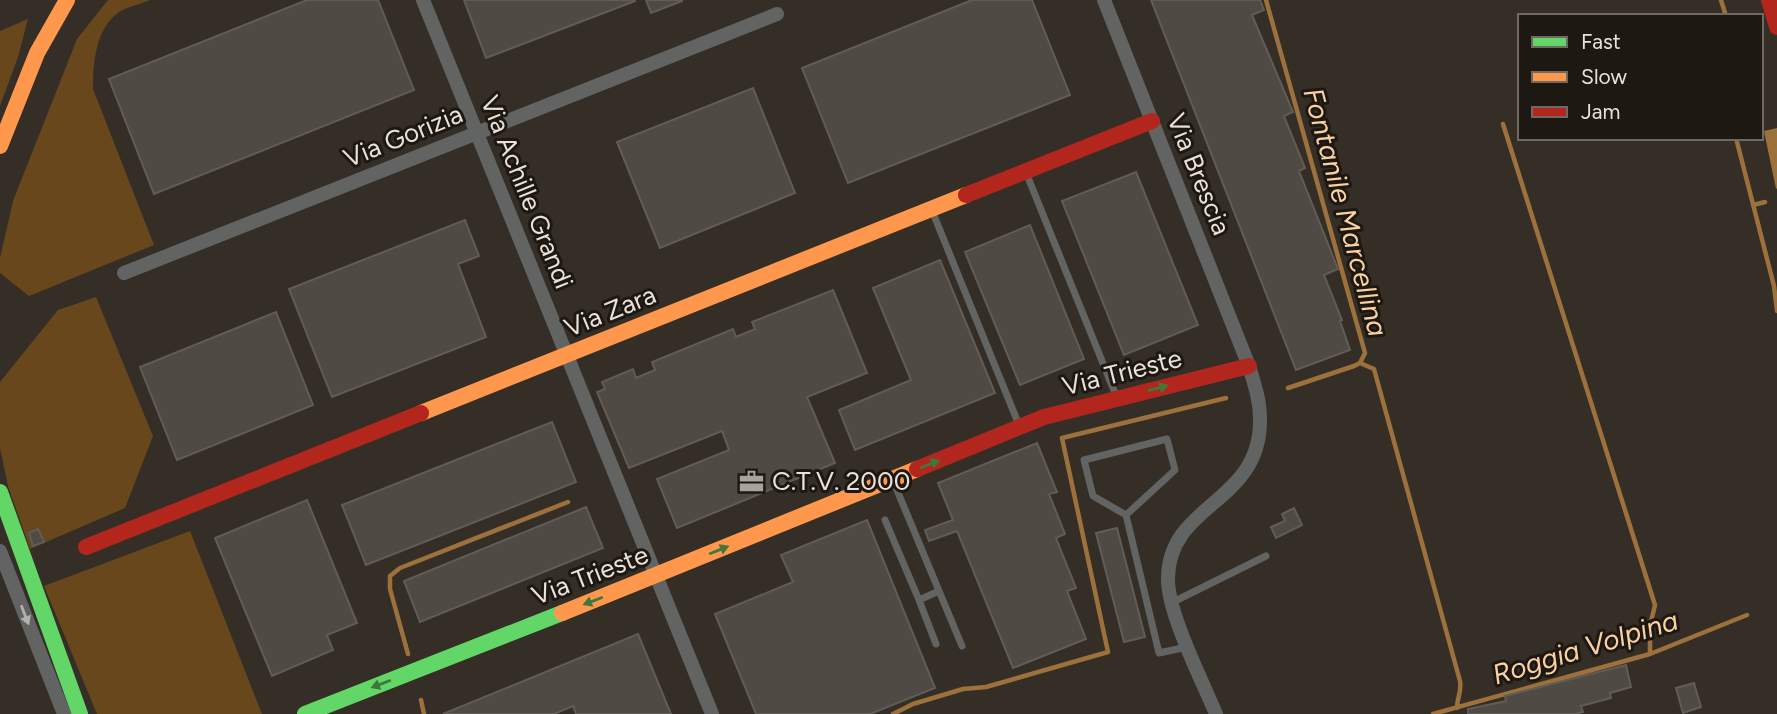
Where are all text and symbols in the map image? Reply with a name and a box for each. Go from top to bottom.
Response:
legend [1518,14,1763,140]
text: Fast [1581,29,1621,54]
text: Slow [1581,64,1627,89]
water label: Fontanile Marcellina [1296,84,1396,340]
street label: Via Achille Grandi [474,91,580,293]
street label: Via Gorizia [339,98,467,174]
text: Jam [1581,99,1620,124]
street label: Via Brescia [1160,109,1238,239]
street label: Via Zara [560,278,660,344]
street label: Via Trieste [1059,342,1185,402]
one-way arrow [1147,382,1169,393]
one-way arrow [920,458,941,469]
place label: C.T.V. 2000 [772,465,910,497]
office icon: C.T.V. 2000 [738,467,766,495]
street label: Via Trieste [527,538,653,612]
one-way arrow [709,544,730,555]
one-way arrow [582,595,603,606]
water label: Roggia Volpina [1488,603,1682,691]
one-way arrow [20,604,31,625]
one-way arrow [370,679,391,690]

